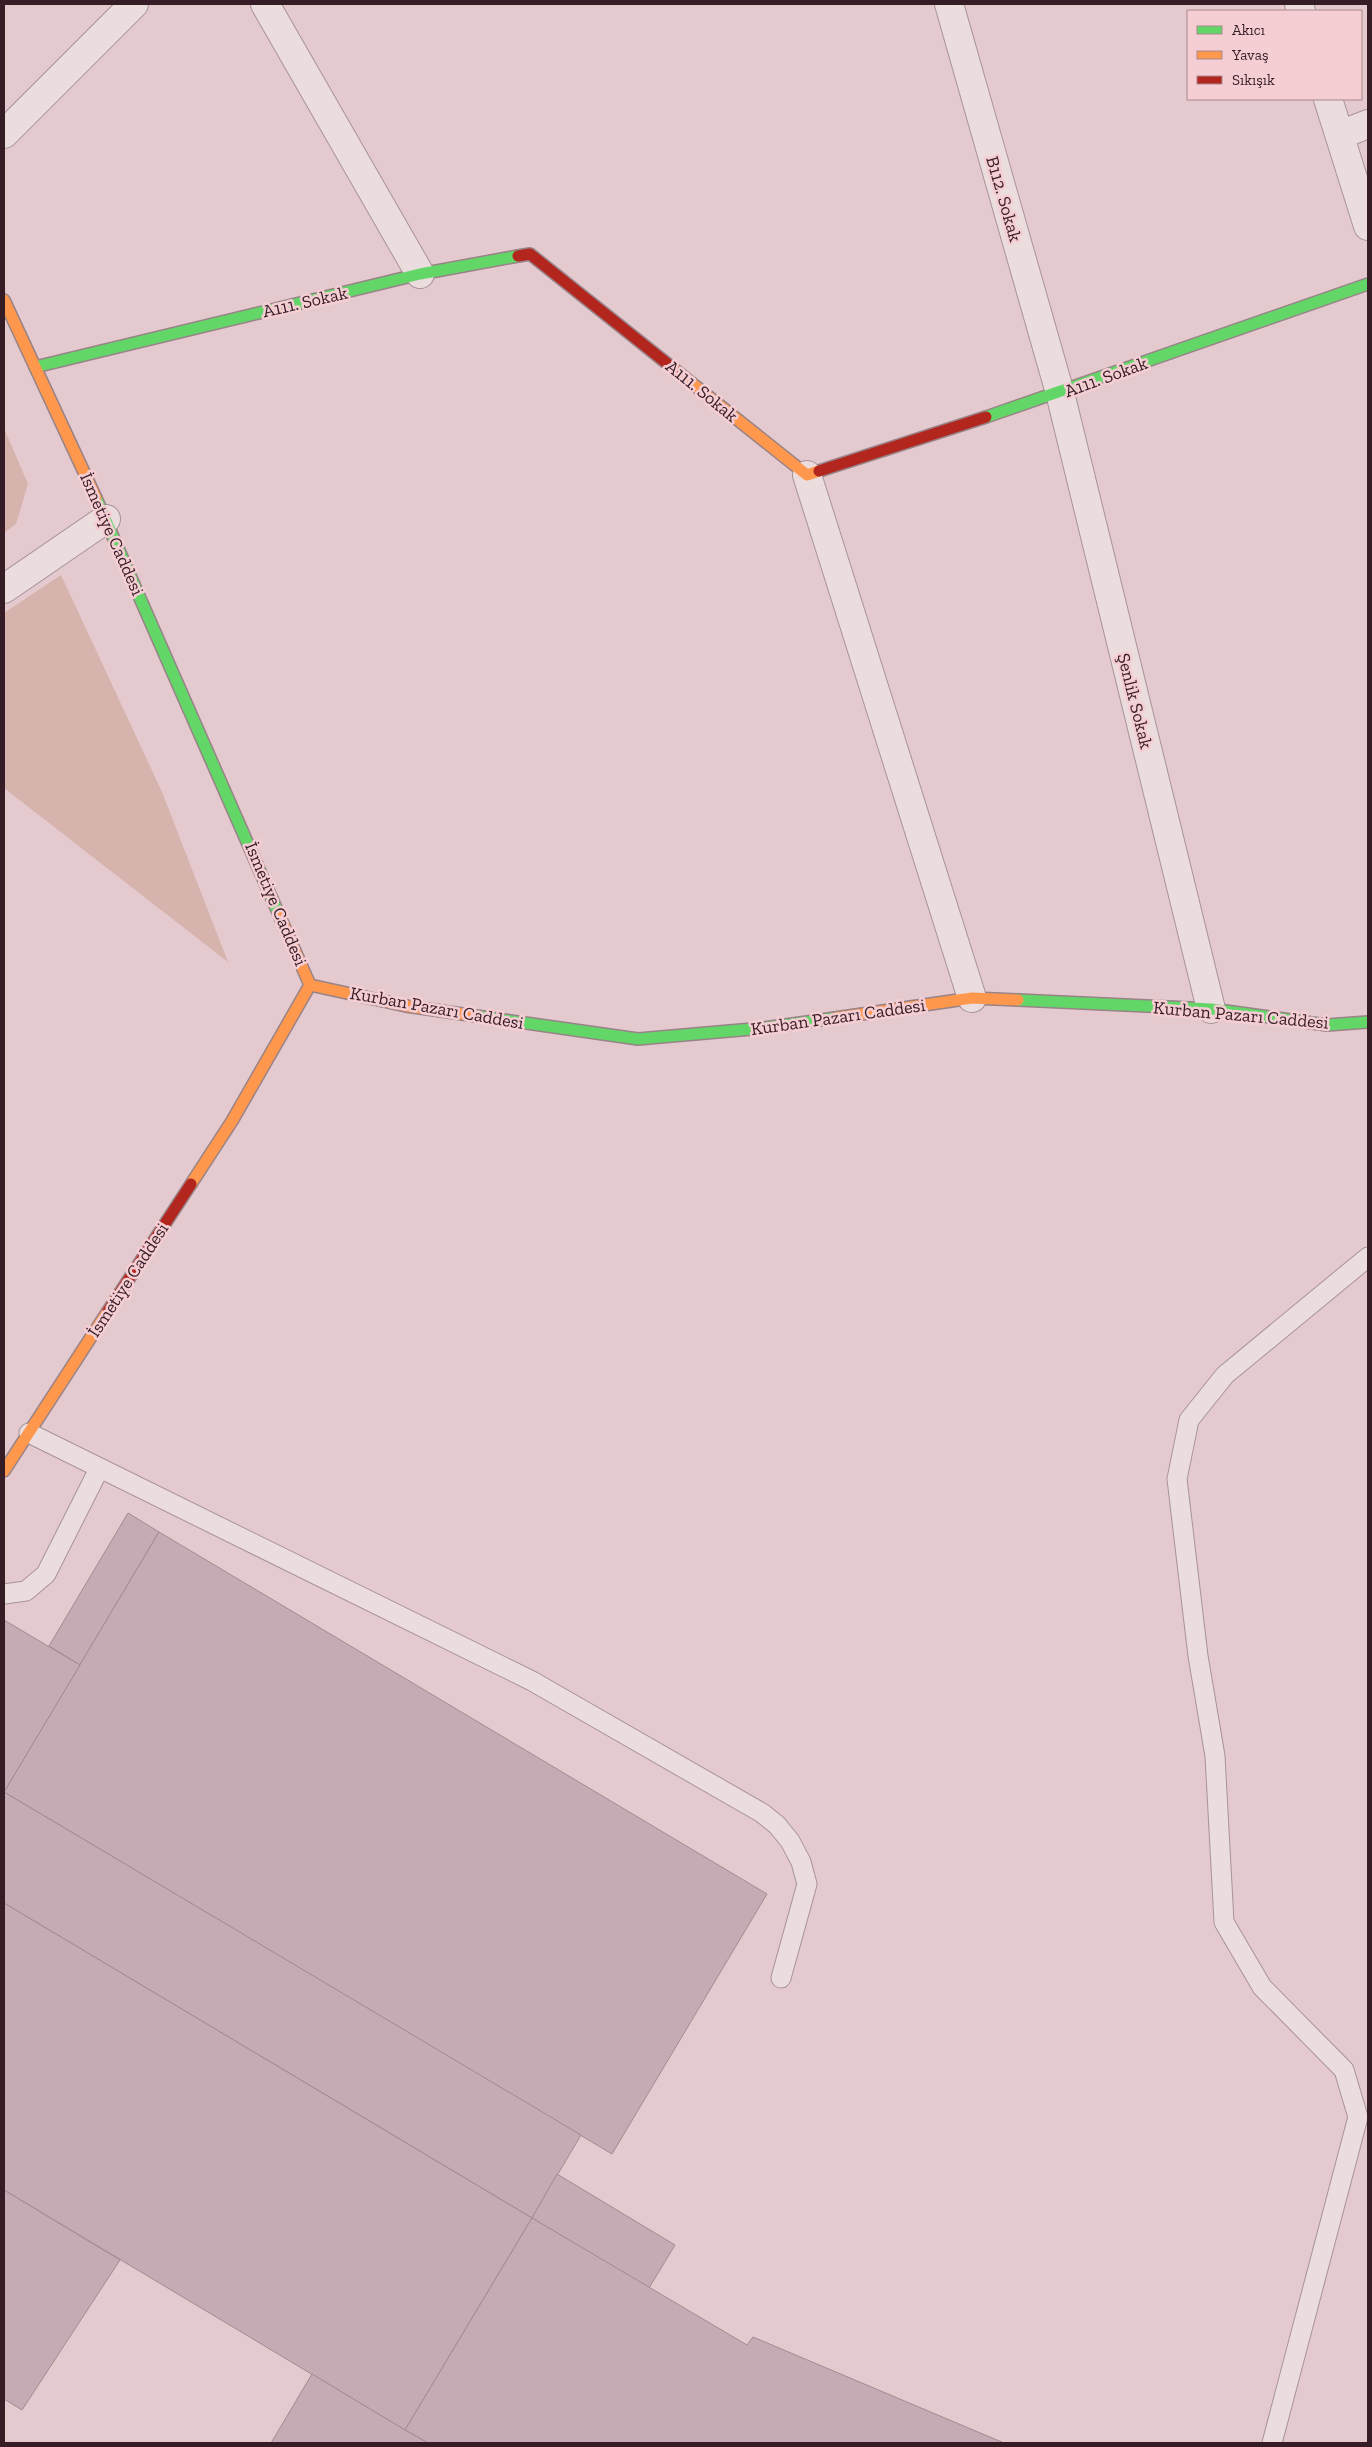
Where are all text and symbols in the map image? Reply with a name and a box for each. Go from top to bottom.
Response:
legend [1187,10,1362,100]
text: Akıcı [1232,21,1265,39]
text: Yavaş [1231,46,1269,64]
text: Sıkışık [1232,71,1275,89]
street label: B112. Sokak [981,154,1027,245]
street label: A111. Sokak [260,281,350,322]
street label: A111. Sokak [1062,352,1151,402]
street label: A111. Sokak [661,355,743,427]
street label: İsmetiye Caddesi [75,469,149,599]
street label: Şenlik Sokak [1112,651,1158,752]
street label: İsmetiye Caddesi [240,839,312,969]
street label: Kurban Pazarı Caddesi [348,982,526,1034]
street label: Kurban Pazarı Caddesi [749,994,927,1040]
street label: Kurban Pazarı Caddesi [1152,996,1330,1034]
street label: İsmetiye Caddesi [83,1219,173,1341]

